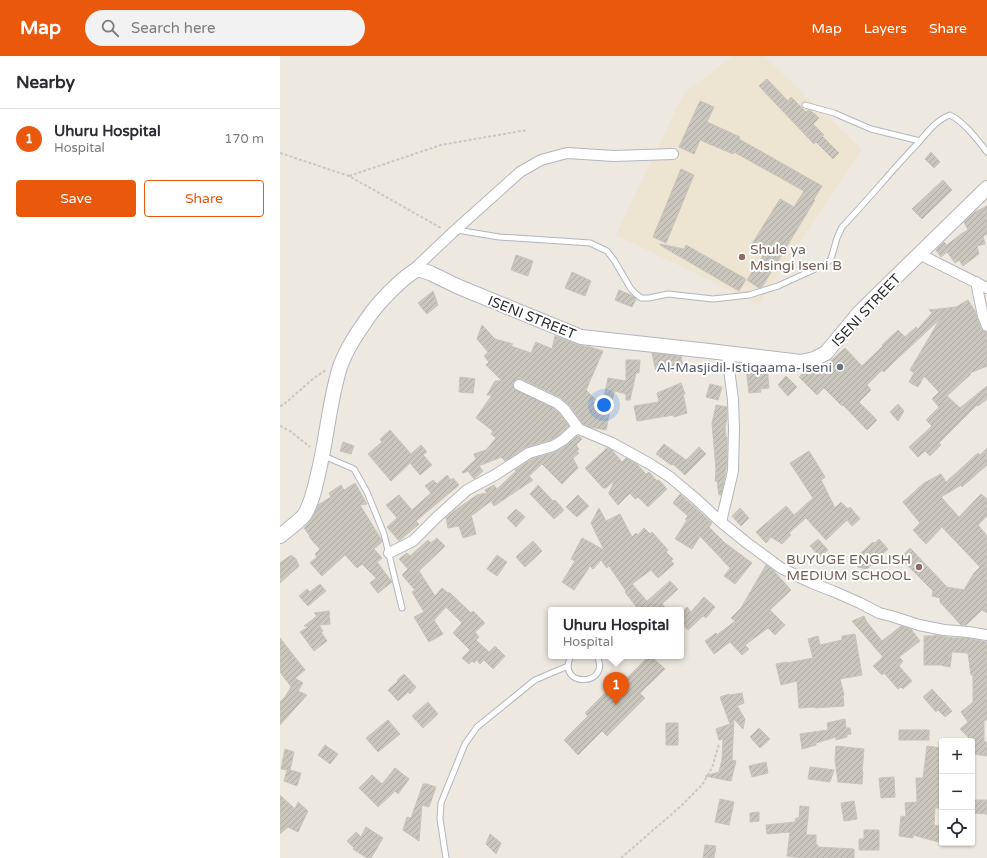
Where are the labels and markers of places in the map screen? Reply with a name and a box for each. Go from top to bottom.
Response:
place label: Shule ya Msingi Iseni B [750,241,842,274]
marker: Shule ya Msingi Iseni B [737,252,747,262]
place label: Al-Masjidil-Istiqaama-Iseni [657,359,832,376]
marker: Al-Masjidil-Istiqaama-Iseni [835,362,845,372]
place label: BUYUGE ENGLISH MEDIUM SCHOOL [786,551,911,584]
marker: BUYUGE ENGLISH MEDIUM SCHOOL [914,562,924,572]
pin: 1 [603,672,629,705]

